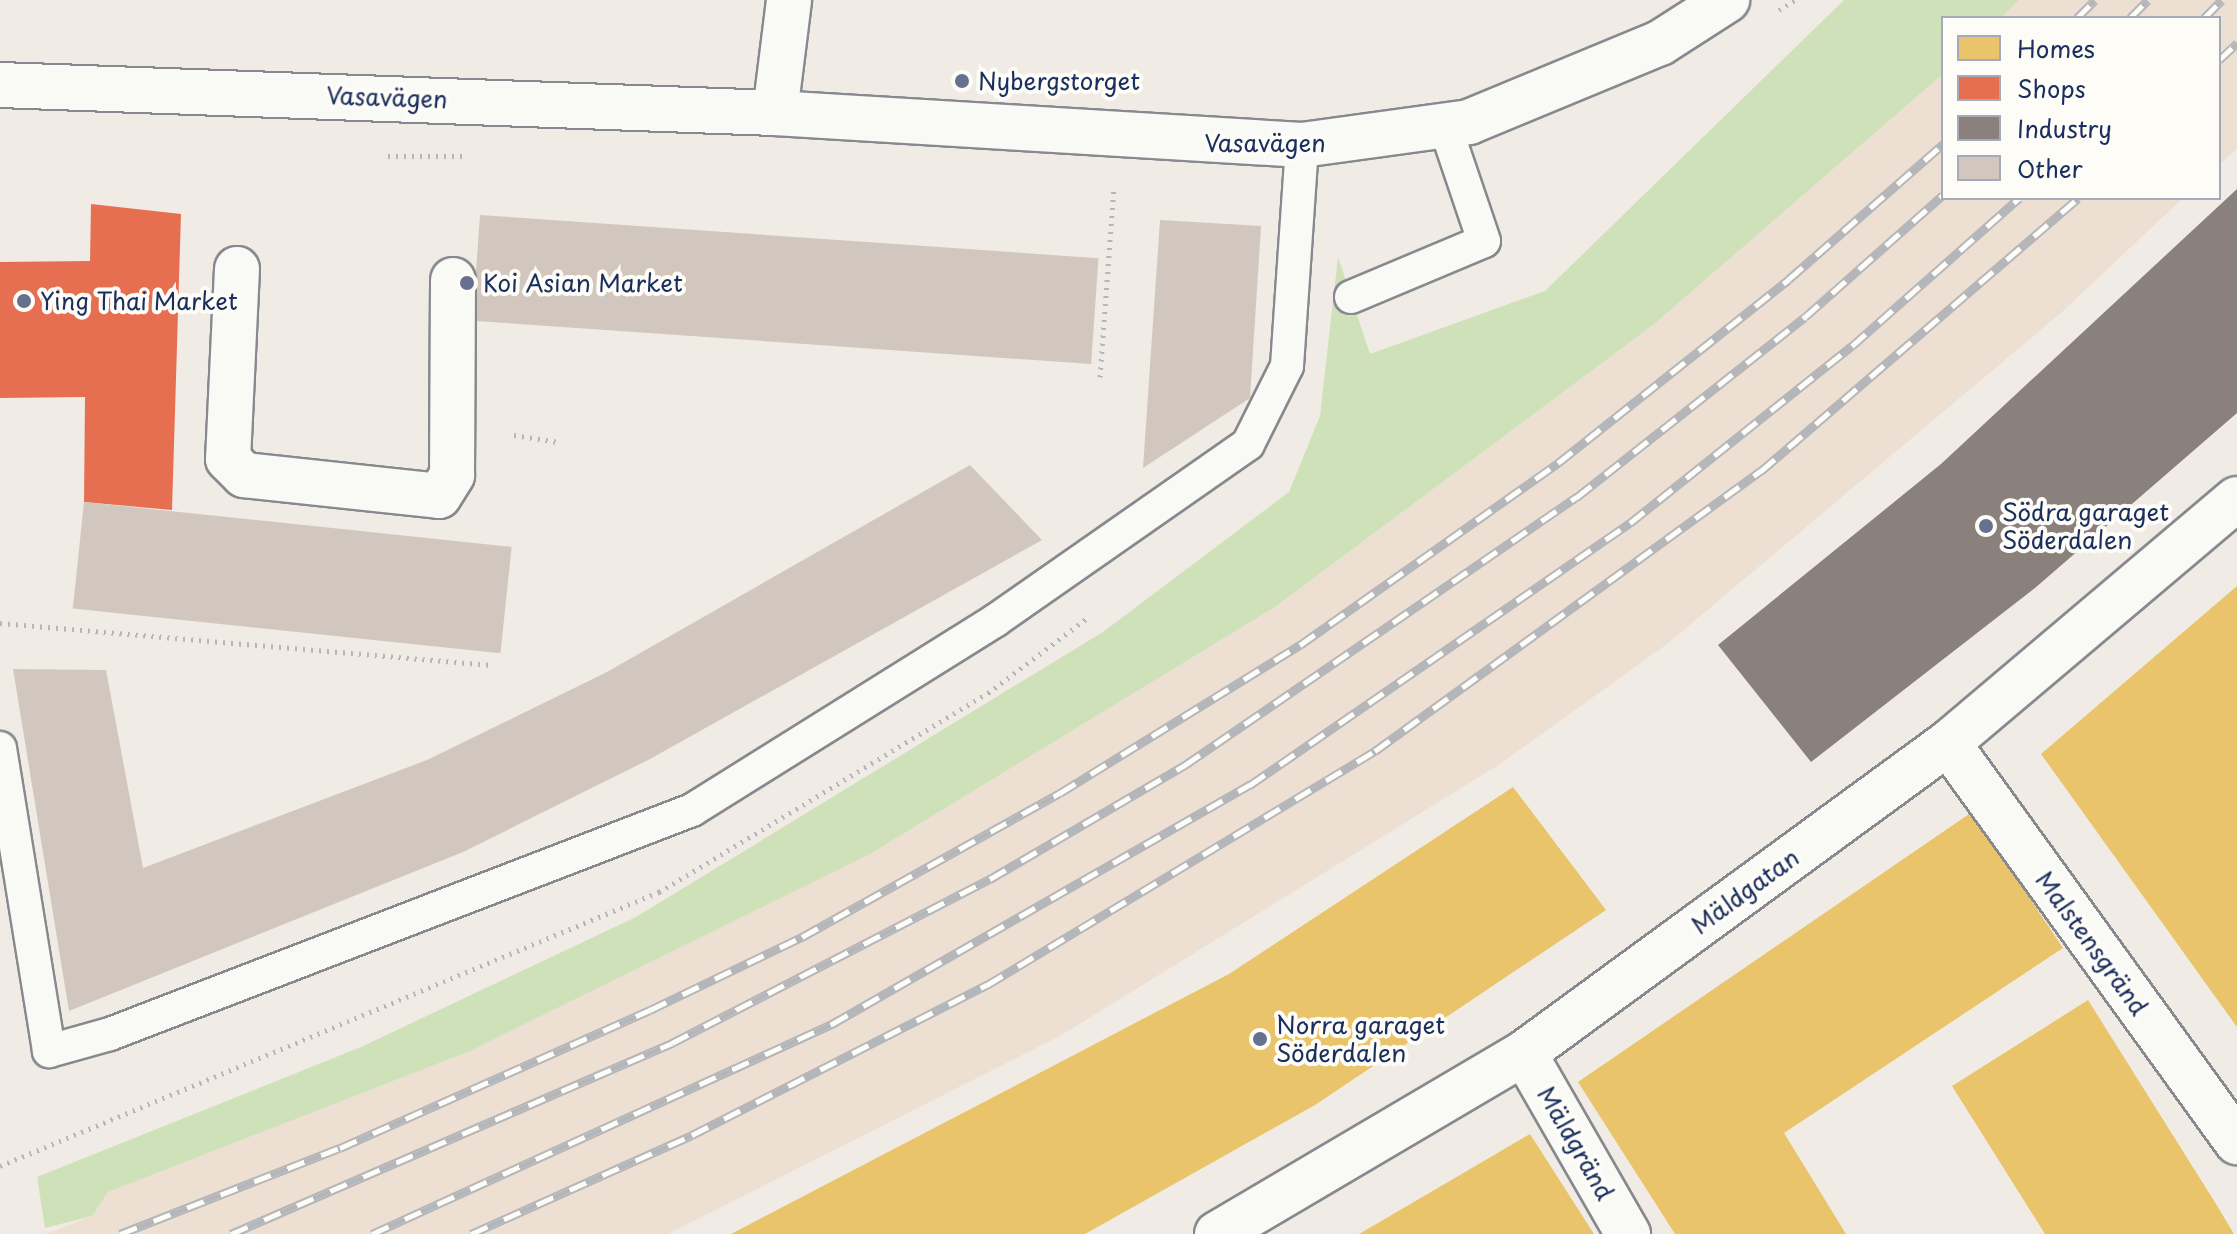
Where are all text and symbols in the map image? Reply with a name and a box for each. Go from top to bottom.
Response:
legend [1941,16,2221,200]
text: Homes [2017,30,2095,66]
place label: Nybergstorget [978,67,1140,95]
text: Shops [2017,70,2086,106]
marker: Nybergstorget [953,72,971,90]
street label: Vasavägen [326,80,448,114]
text: Industry [2017,110,2112,146]
street label: Vasavägen [1204,129,1326,157]
text: Other [2017,150,2083,186]
place label: Koi Asian Market [483,269,683,297]
marker: Koi Asian Market [458,274,476,292]
place label: Ying Thai Market [40,287,239,315]
marker: Ying Thai Market [15,292,33,310]
place label: Södra garaget Söderdalen [2002,498,2168,554]
marker: Södra garaget Söderdalen [1977,517,1995,535]
street label: Mäldgatan [1686,842,1804,940]
street label: Malstensgränd [2030,866,2154,1020]
place label: Norra garaget Söderdalen [1276,1011,1444,1067]
marker: Norra garaget Söderdalen [1251,1030,1269,1048]
street label: Mäldgränd [1532,1081,1620,1205]

